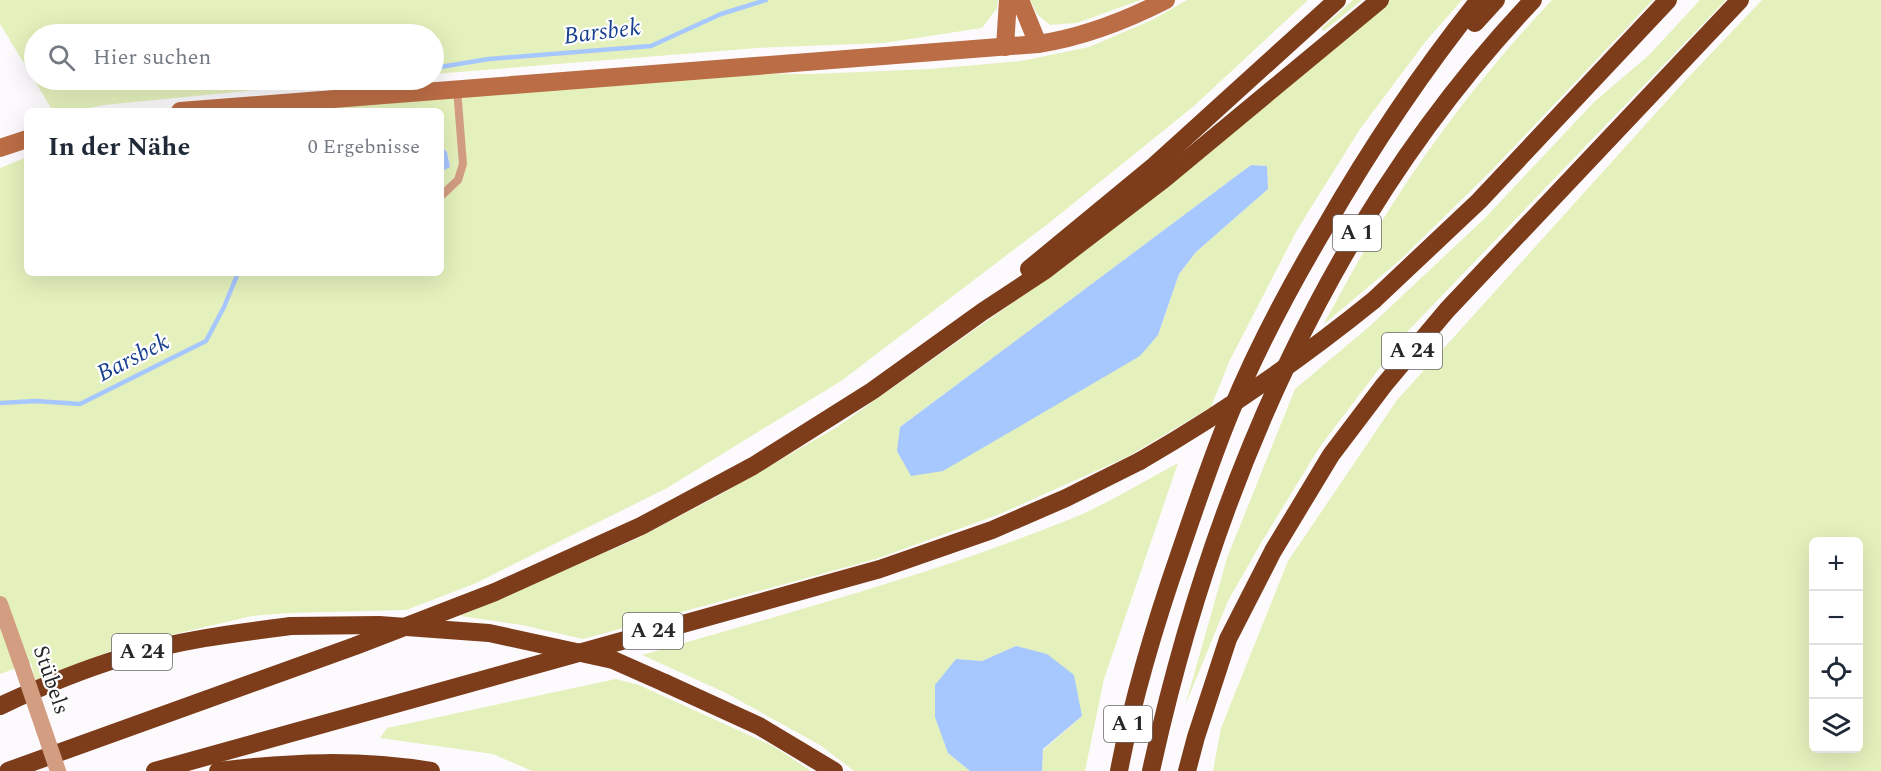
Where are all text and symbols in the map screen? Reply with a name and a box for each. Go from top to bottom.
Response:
water label: Barsbek [561,9,643,55]
search box [24,24,444,90]
icon: search [45,41,78,74]
text: Hier suchen [93,41,211,74]
text: In der Nähe [48,127,190,167]
text: 0 Ergebnisse [308,132,420,162]
road number: A 1 [1333,215,1381,251]
water label: Barsbek [90,324,176,392]
road number: A 24 [1382,333,1442,369]
map controls [1809,537,1863,753]
button: + [1809,537,1863,591]
button: − [1809,591,1863,645]
road number: A 24 [623,613,683,649]
road number: A 24 [112,634,172,670]
street label: Stübels [24,641,78,719]
button: locate [1809,645,1863,699]
button: layers [1809,699,1863,753]
road number: A 1 [1104,706,1152,742]

